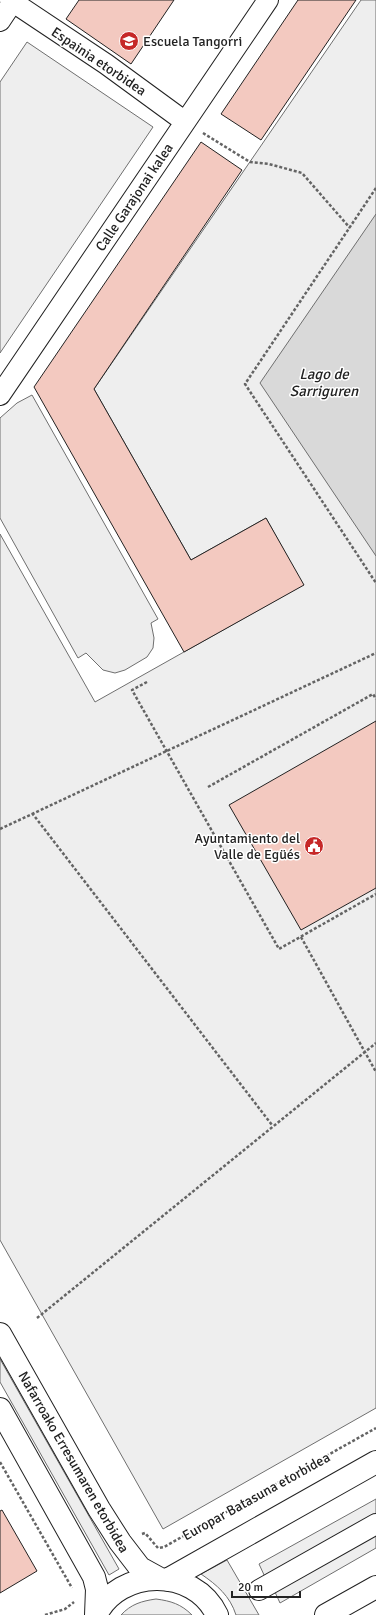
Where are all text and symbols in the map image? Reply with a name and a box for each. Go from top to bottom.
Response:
street label: Espainia etorbidea [48,23,149,99]
school or university icon: Escuela Tangorri [118,30,140,52]
place label: Escuela Tangorri [143,33,242,50]
street label: Calle Garajonai kalea [92,140,177,255]
water label: Lago de Sarriguren [290,365,359,400]
place label: Ayuntamiento del Valle de Egüés [195,830,300,863]
public building icon: Ayuntamiento del Valle de Egüés [303,835,325,857]
street label: Nafarroako Erresumaren etorbidea [15,1369,133,1556]
street label: Europar Batasuna etorbidea [179,1449,333,1544]
scale bar [232,1573,300,1599]
text: 20 m [238,1580,263,1595]

